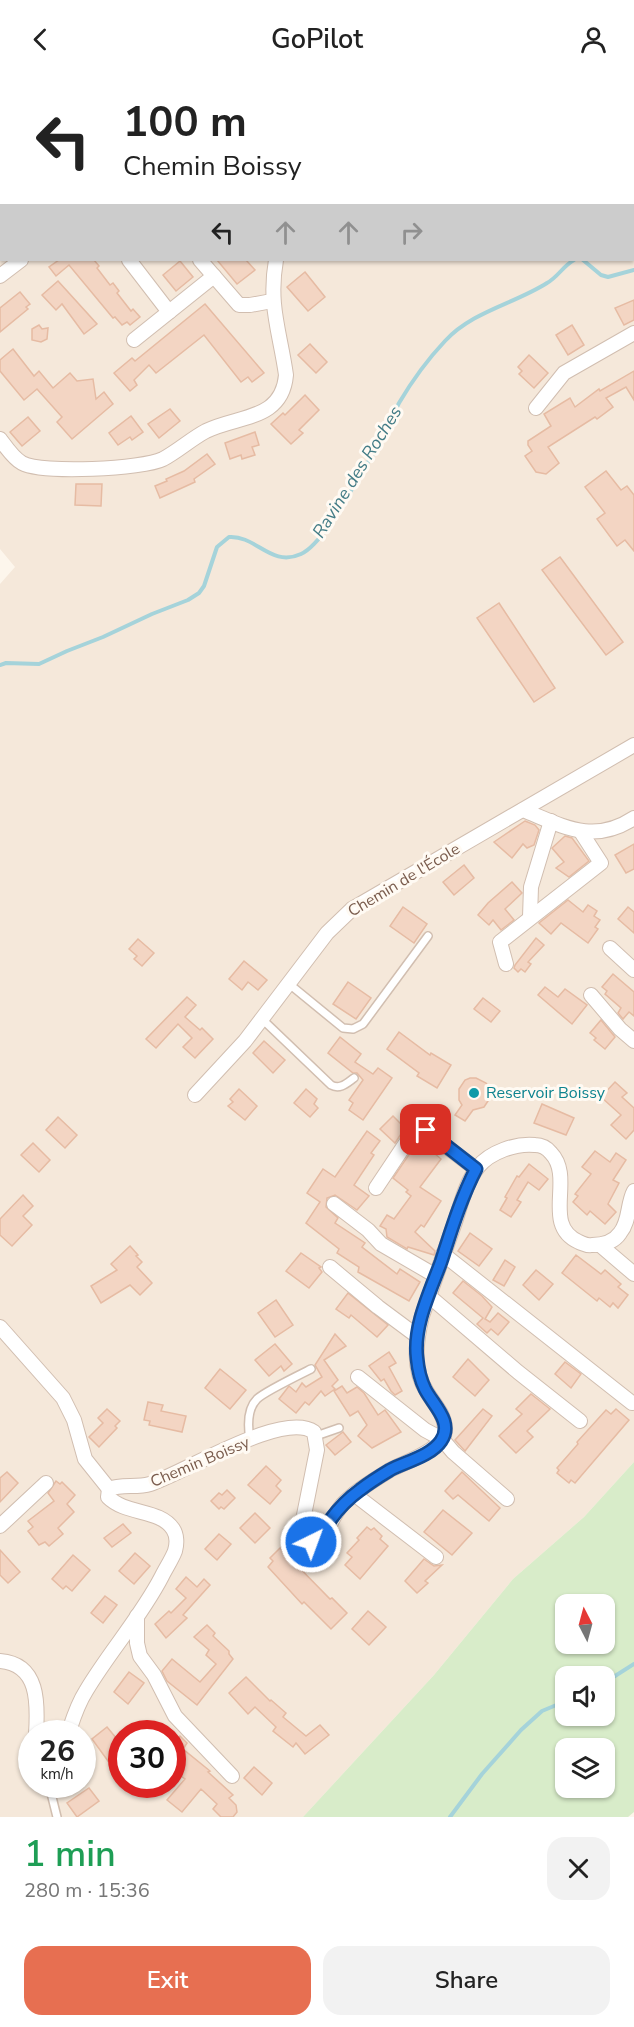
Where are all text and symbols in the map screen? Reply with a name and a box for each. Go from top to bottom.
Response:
text: GoPilot [271,21,363,58]
icon: back [24,23,57,56]
icon: person [577,23,610,56]
text: 100 m [123,94,247,151]
icon: left [24,102,102,180]
text: Chemin Boissy [123,148,302,185]
icon: left [206,216,239,249]
icon: ahead [269,216,302,249]
icon: ahead [332,216,365,249]
icon: right [395,216,428,249]
water label: Ravine des Roches [307,401,407,543]
street label: Chemin de l'École [344,838,464,922]
place label: Reservoir Boissy [486,1082,606,1104]
marker: Reservoir Boissy [467,1086,481,1100]
pin [400,1104,451,1155]
icon: arrive [409,1113,442,1146]
street label: Chemin Boissy [147,1431,254,1493]
position arrow [279,1510,343,1574]
north arrow [555,1594,615,1654]
map controls [555,1594,615,1798]
button: sound [555,1666,615,1726]
speed limit sign: 30 [108,1720,186,1798]
text: 26 [39,1731,75,1772]
button: layers [555,1738,615,1798]
text: km/h [40,1764,74,1784]
text: 1 min [24,1830,116,1879]
button: close [547,1837,610,1900]
text: 280 m · 15:36 [24,1877,150,1904]
button: Exit [24,1946,311,2015]
button: Share [323,1946,610,2015]

